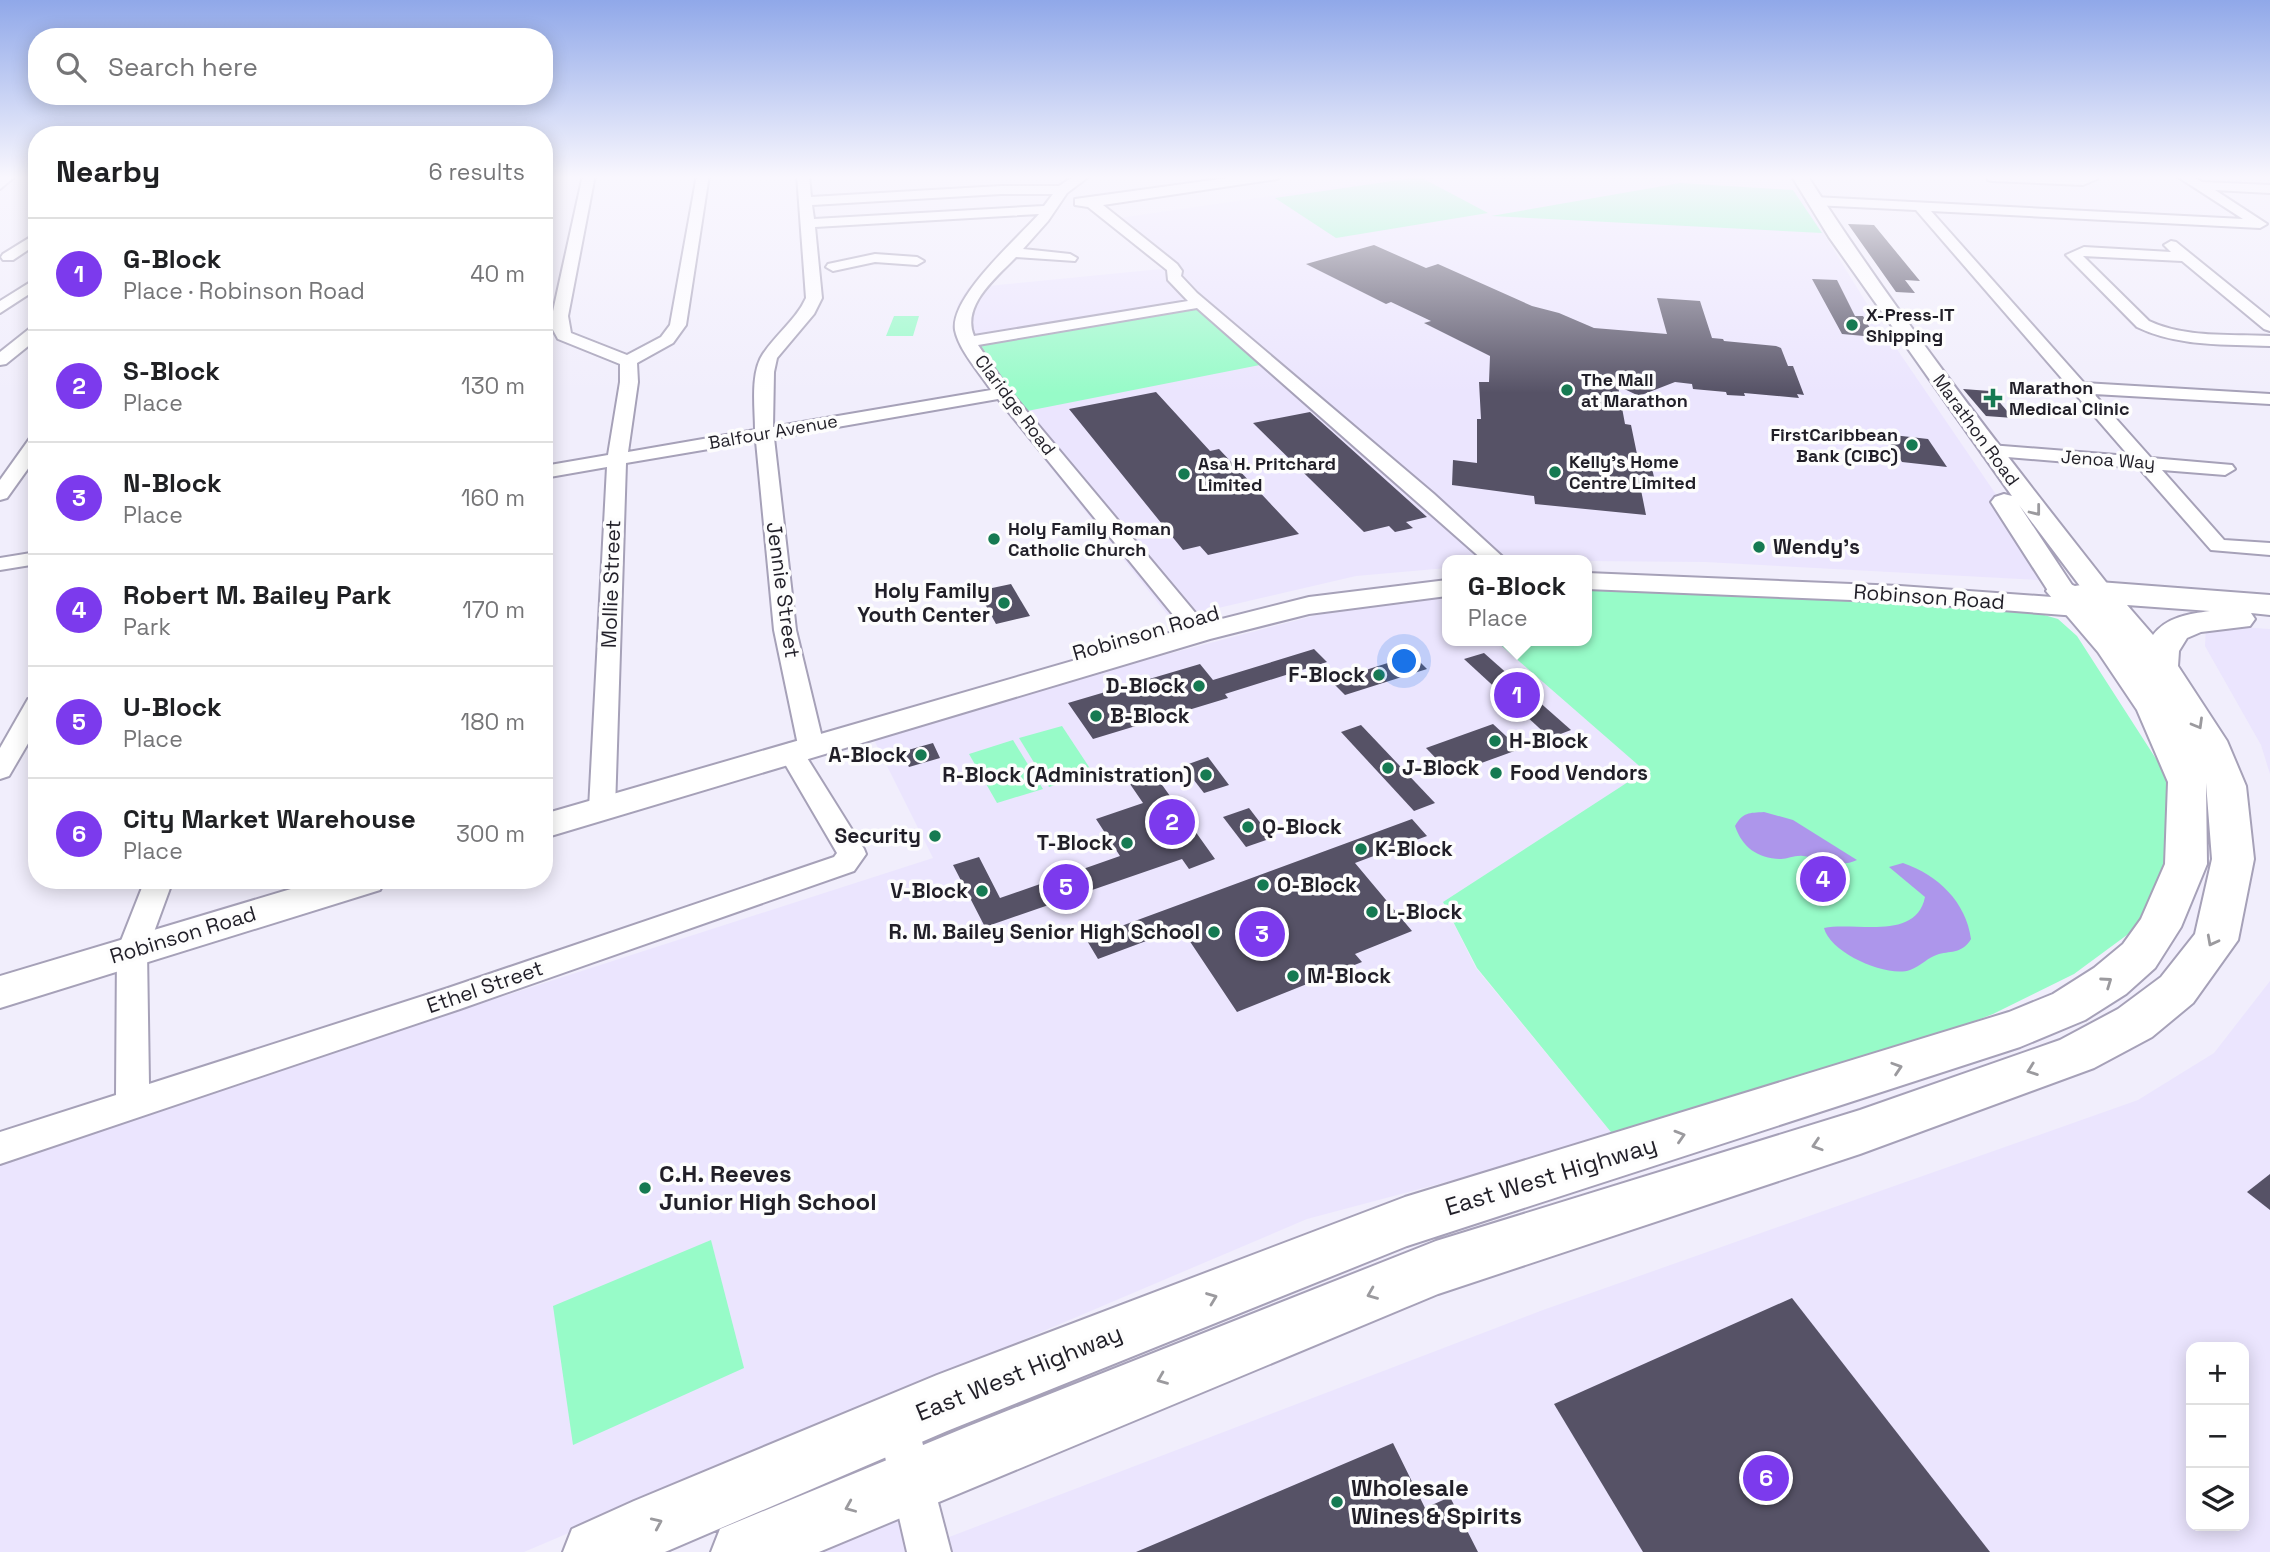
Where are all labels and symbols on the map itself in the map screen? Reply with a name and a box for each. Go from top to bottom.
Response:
place label: X-Press-IT Shipping [1866,303,1955,347]
marker: X-Press-IT Shipping [1844,317,1860,333]
street label: Claridge Road [970,350,1061,460]
place label: The Mall at Marathon [1581,368,1688,412]
street label: Marathon Road [1928,369,2025,490]
place label: Marathon Medical Clinic [2009,376,2129,420]
marker: The Mall at Marathon [1559,382,1575,398]
marker: Marathon Medical Clinic [1983,388,2003,408]
street label: Balfour Avenue [706,409,839,454]
place label: FirstCaribbean Bank (CIBC) [1770,423,1898,467]
marker: FirstCaribbean Bank (CIBC) [1904,437,1920,453]
street label: Jenoa Way [2060,445,2156,474]
place label: Kelly's Home Centre Limited [1569,450,1696,494]
place label: Asa H. Pritchard Limited [1198,452,1336,496]
marker: Kelly's Home Centre Limited [1547,464,1563,480]
marker: Asa H. Pritchard Limited [1176,466,1192,482]
one-way arrow [2028,503,2041,516]
place label: Holy Family Roman Catholic Church [1008,517,1171,561]
street label: Mollie Street [595,519,626,649]
street label: Jennie Street [761,520,806,660]
marker: Holy Family Roman Catholic Church [986,531,1002,547]
place label: Wendy's [1773,533,1860,560]
marker: Wendy's [1751,539,1767,555]
place label: Holy Family Youth Center [857,577,990,628]
street label: Robinson Road [1852,578,2006,615]
marker: Holy Family Youth Center [996,595,1012,611]
street label: Robinson Road [1069,599,1222,666]
your location [1387,644,1421,678]
place label: F-Block [1288,661,1365,688]
marker: F-Block [1371,667,1387,683]
pin: 1 [1494,669,1540,721]
place label: D-Block [1105,672,1185,699]
marker: D-Block [1191,678,1207,694]
place label: B-Block [1110,702,1190,729]
marker: B-Block [1088,708,1104,724]
one-way arrow [2189,716,2202,729]
place label: H-Block [1509,727,1589,754]
marker: H-Block [1487,733,1503,749]
place label: A-Block [828,741,907,768]
marker: A-Block [913,747,929,763]
place label: J-Block [1402,754,1479,781]
place label: Food Vendors [1510,759,1648,786]
marker: J-Block [1380,760,1396,776]
place label: R-Block (Administration) [942,761,1192,788]
marker: Food Vendors [1488,765,1504,781]
marker: R-Block (Administration) [1198,767,1214,783]
pin: 2 [1149,796,1195,848]
place label: Q-Block [1262,813,1342,840]
marker: Q-Block [1240,819,1256,835]
place label: Security [835,822,921,849]
marker: Security [927,828,943,844]
place label: T-Block [1037,829,1113,856]
marker: T-Block [1119,835,1135,851]
place label: K-Block [1375,835,1453,862]
marker: K-Block [1353,841,1369,857]
pin: 4 [1800,853,1846,905]
pin: 5 [1043,861,1089,913]
place label: O-Block [1277,871,1357,898]
place label: V-Block [890,877,968,904]
marker: O-Block [1255,877,1271,893]
marker: V-Block [974,883,990,899]
place label: L-Block [1386,898,1462,925]
street label: Robinson Road [106,899,259,970]
marker: L-Block [1364,904,1380,920]
pin: 3 [1239,908,1285,960]
place label: R. M. Bailey Senior High School [888,918,1200,945]
marker: R. M. Bailey Senior High School [1206,924,1222,940]
one-way arrow [2207,934,2220,947]
street label: Ethel Street [423,954,547,1019]
place label: M-Block [1307,962,1391,989]
marker: M-Block [1285,968,1301,984]
one-way arrow [2099,978,2112,990]
one-way arrow [1891,1062,1903,1076]
one-way arrow [2026,1062,2039,1076]
street label: East West Highway [1441,1129,1661,1222]
one-way arrow [1674,1129,1686,1144]
one-way arrow [1812,1137,1824,1151]
place label: C.H. Reeves Junior High School [659,1158,877,1217]
marker: C.H. Reeves Junior High School [637,1180,653,1196]
one-way arrow [1367,1286,1380,1300]
one-way arrow [1205,1292,1217,1306]
street label: East West Highway [911,1317,1127,1428]
one-way arrow [1156,1371,1168,1385]
pin: 6 [1743,1452,1789,1504]
place label: Wholesale Wines & Spirits [1351,1472,1522,1531]
marker: Wholesale Wines & Spirits [1329,1494,1345,1510]
one-way arrow [845,1499,857,1513]
one-way arrow [650,1517,662,1531]

